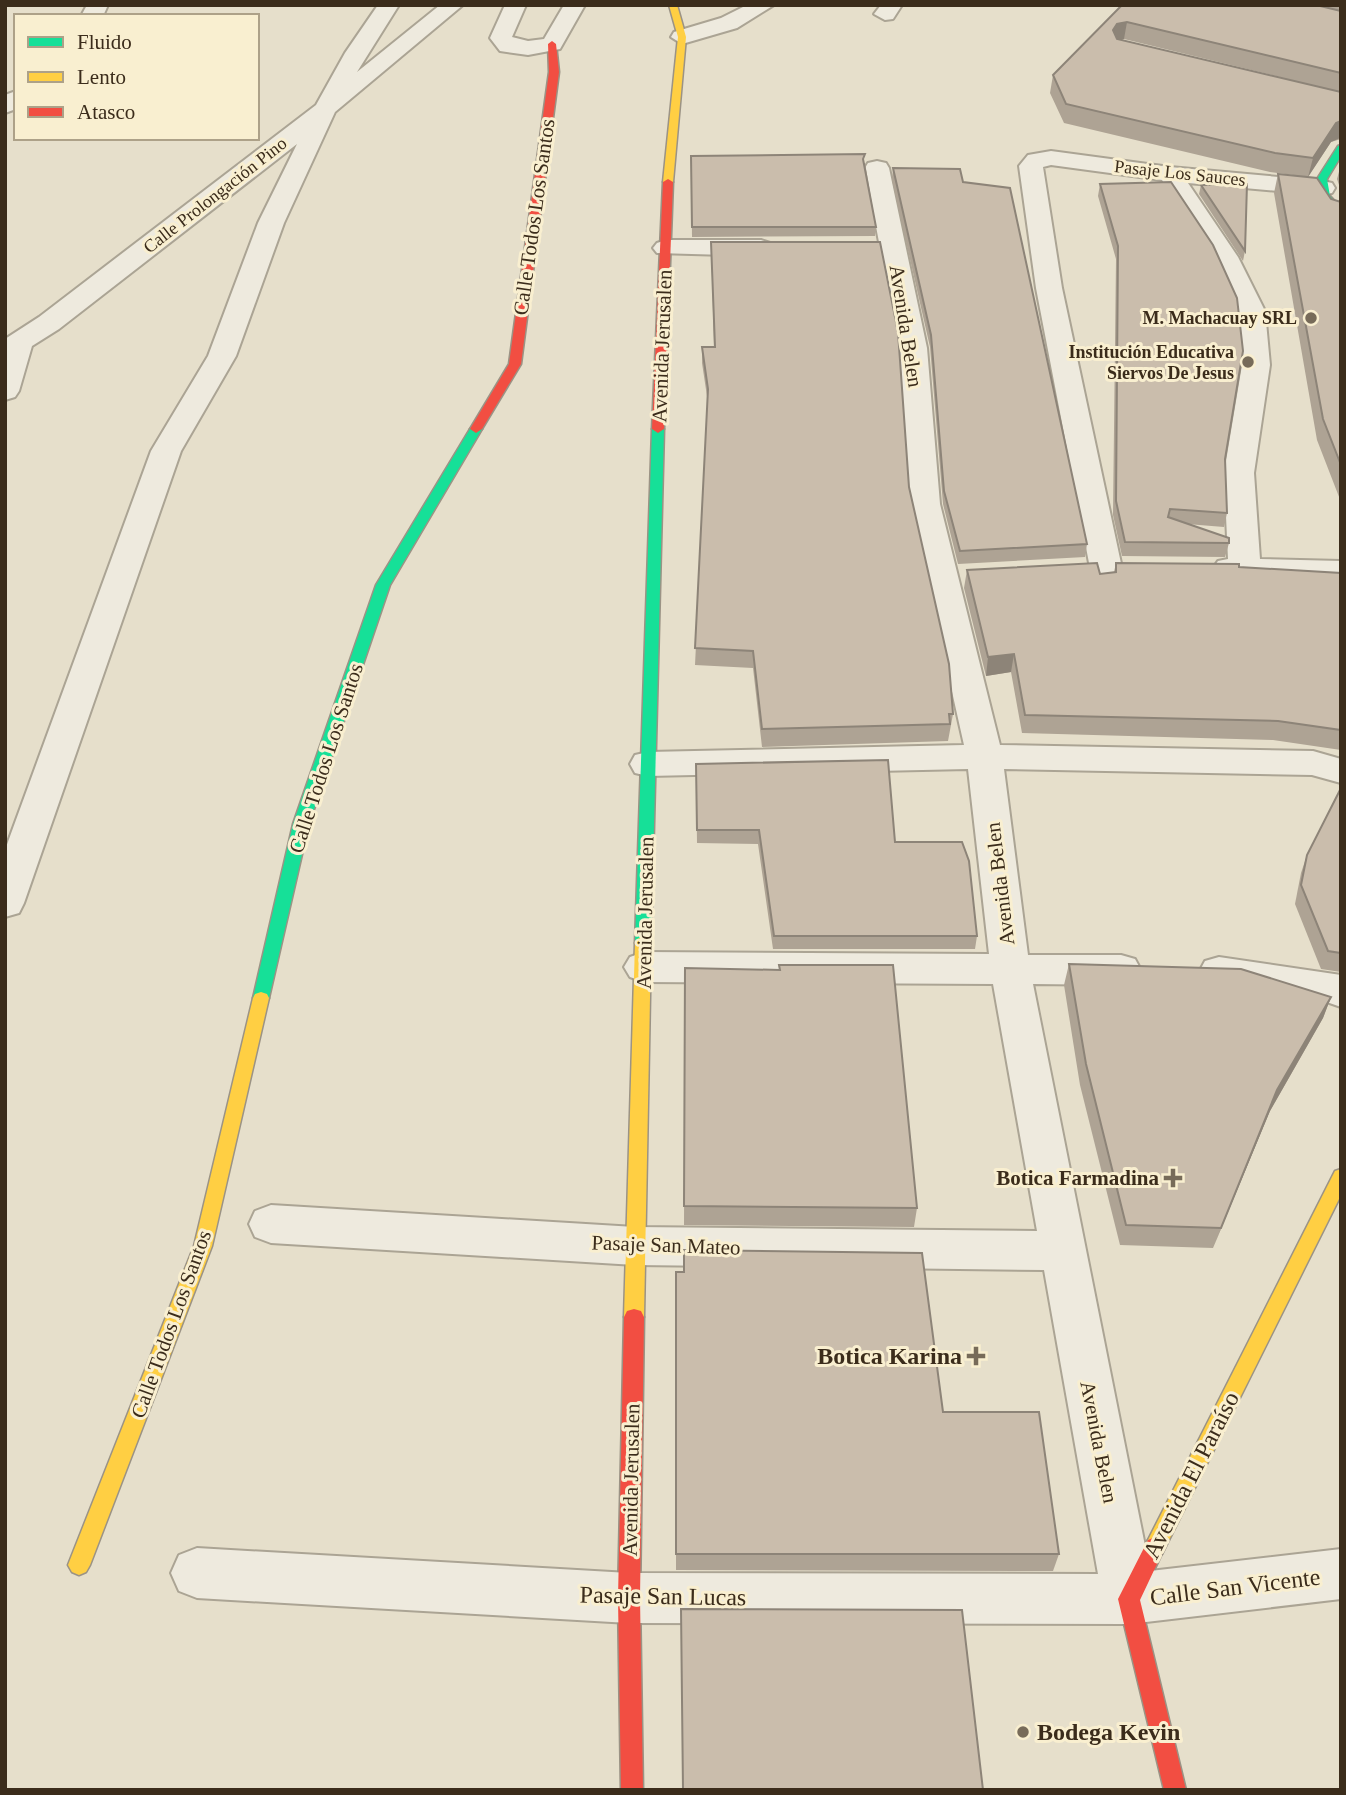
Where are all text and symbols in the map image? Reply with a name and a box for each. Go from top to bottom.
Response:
legend [14,14,259,140]
text: Fluido [77,30,132,54]
text: Lento [77,65,126,89]
text: Atasco [77,100,135,124]
street label: Calle Todos Los Santos [508,117,560,317]
street label: Calle Prolongación Pino [140,133,290,257]
street label: Pasaje Los Sauces [1113,156,1247,190]
street label: Avenida Belen [884,263,928,390]
street label: Avenida Jerusalen [647,269,677,423]
place label: M. Machacuay SRL [1143,308,1297,328]
marker: M. Machacuay SRL [1303,310,1319,326]
place label: Institución Educativa Siervos De Jesus [1068,342,1234,383]
marker: Institución Educativa Siervos De Jesus [1240,354,1256,370]
street label: Calle Todos Los Santos [284,660,368,856]
street label: Avenida Belen [980,821,1019,947]
street label: Avenida Jerusalen [632,836,658,990]
place label: Botica Farmadina [996,1166,1159,1190]
marker: Botica Farmadina [1165,1170,1181,1186]
street label: Calle Todos Los Santos [126,1227,216,1421]
street label: Pasaje San Mateo [591,1230,741,1260]
place label: Botica Karina [817,1343,962,1369]
marker: Botica Karina [968,1348,984,1364]
street label: Avenida Belen [1075,1379,1123,1506]
street label: Avenida El Paraíso [1138,1387,1244,1563]
street label: Avenida Jerusalen [618,1403,644,1557]
street label: Calle San Vicente [1148,1564,1322,1610]
street label: Pasaje San Lucas [579,1582,747,1610]
place label: Bodega Kevin [1037,1719,1180,1745]
marker: Bodega Kevin [1015,1724,1031,1740]

